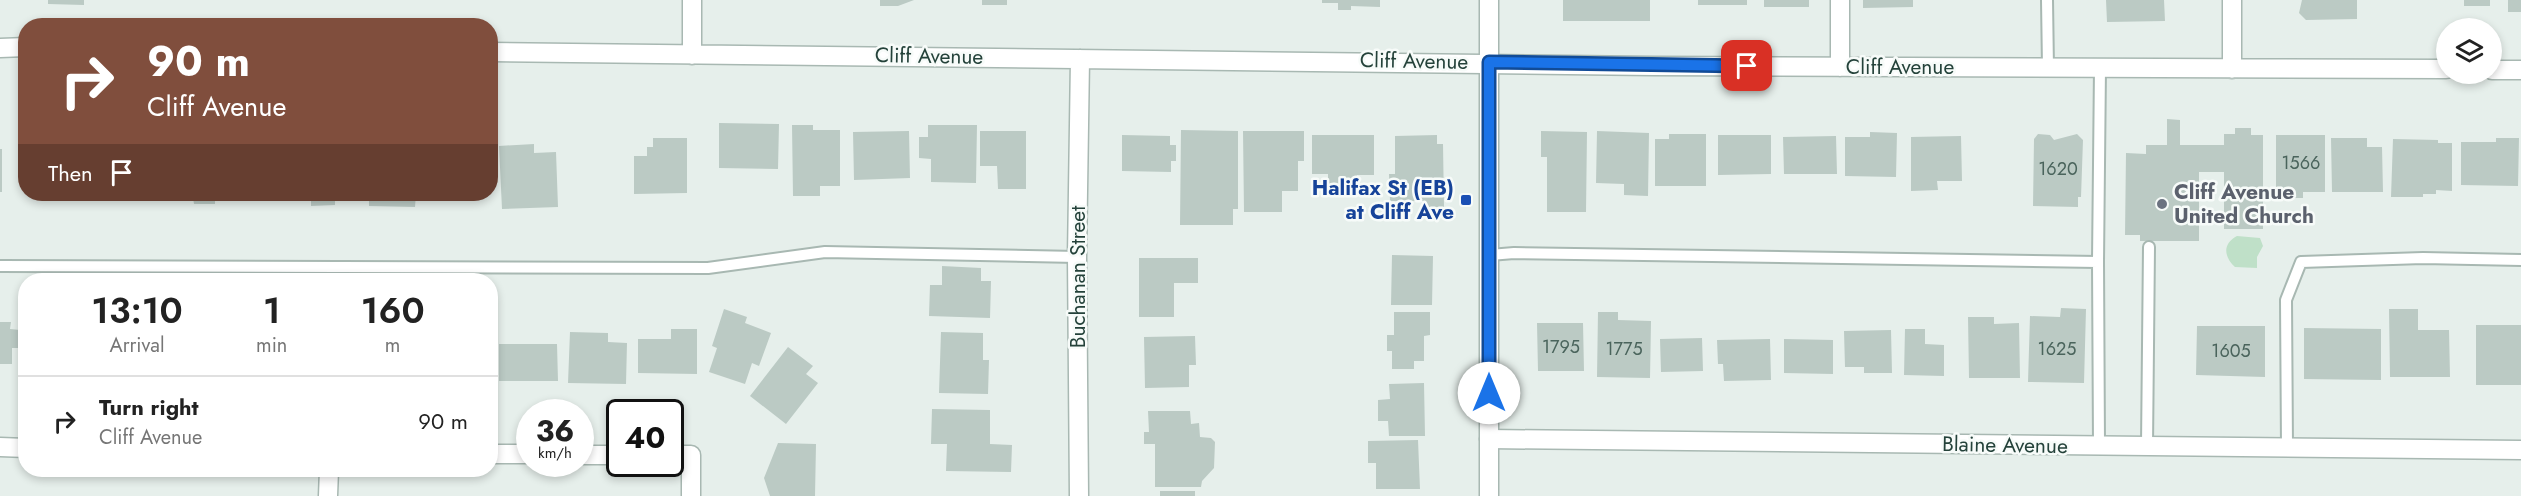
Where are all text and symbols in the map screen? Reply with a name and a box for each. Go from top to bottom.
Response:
map controls [2436,18,2502,84]
button: layers [2436,18,2502,84]
text: 90 m [147,31,250,92]
street label: Cliff Avenue [875,40,984,72]
pin [1721,40,1772,91]
icon: right [48,42,126,120]
street label: Cliff Avenue [1360,45,1469,77]
icon: arrive [1730,49,1763,82]
street label: Cliff Avenue [1846,52,1954,82]
text: Cliff Avenue [147,87,286,126]
house number: 1566 [2282,150,2321,176]
icon: arrive [105,156,138,189]
house number: 1620 [2038,156,2078,182]
text: Then [48,157,93,189]
place label: Halifax St (EB) at Cliff Ave [1312,173,1454,227]
place label: Cliff Avenue United Church [2174,177,2314,231]
marker: Halifax St (EB) at Cliff Ave [1459,193,1473,207]
marker: Cliff Avenue United Church [2155,197,2169,211]
street label: Buchanan Street [1063,206,1093,348]
text: 13:10 [91,284,183,336]
text: 1 [263,284,281,336]
text: 160 [361,284,425,336]
text: Arrival [109,331,165,360]
text: min [256,331,287,360]
text: m [385,331,400,360]
house number: 1795 [1542,334,1580,360]
house number: 1775 [1605,336,1643,362]
house number: 1625 [2038,336,2076,362]
house number: 1605 [2211,338,2251,364]
position arrow [1457,361,1521,425]
text: Turn right [99,391,199,423]
speed limit sign: 40 [606,399,684,477]
icon: right [48,405,81,438]
text: 90 m [418,405,468,437]
text: 36 [536,409,574,452]
text: Cliff Avenue [99,423,202,452]
street label: Blaine Avenue [1942,429,2068,461]
text: km/h [538,442,572,464]

